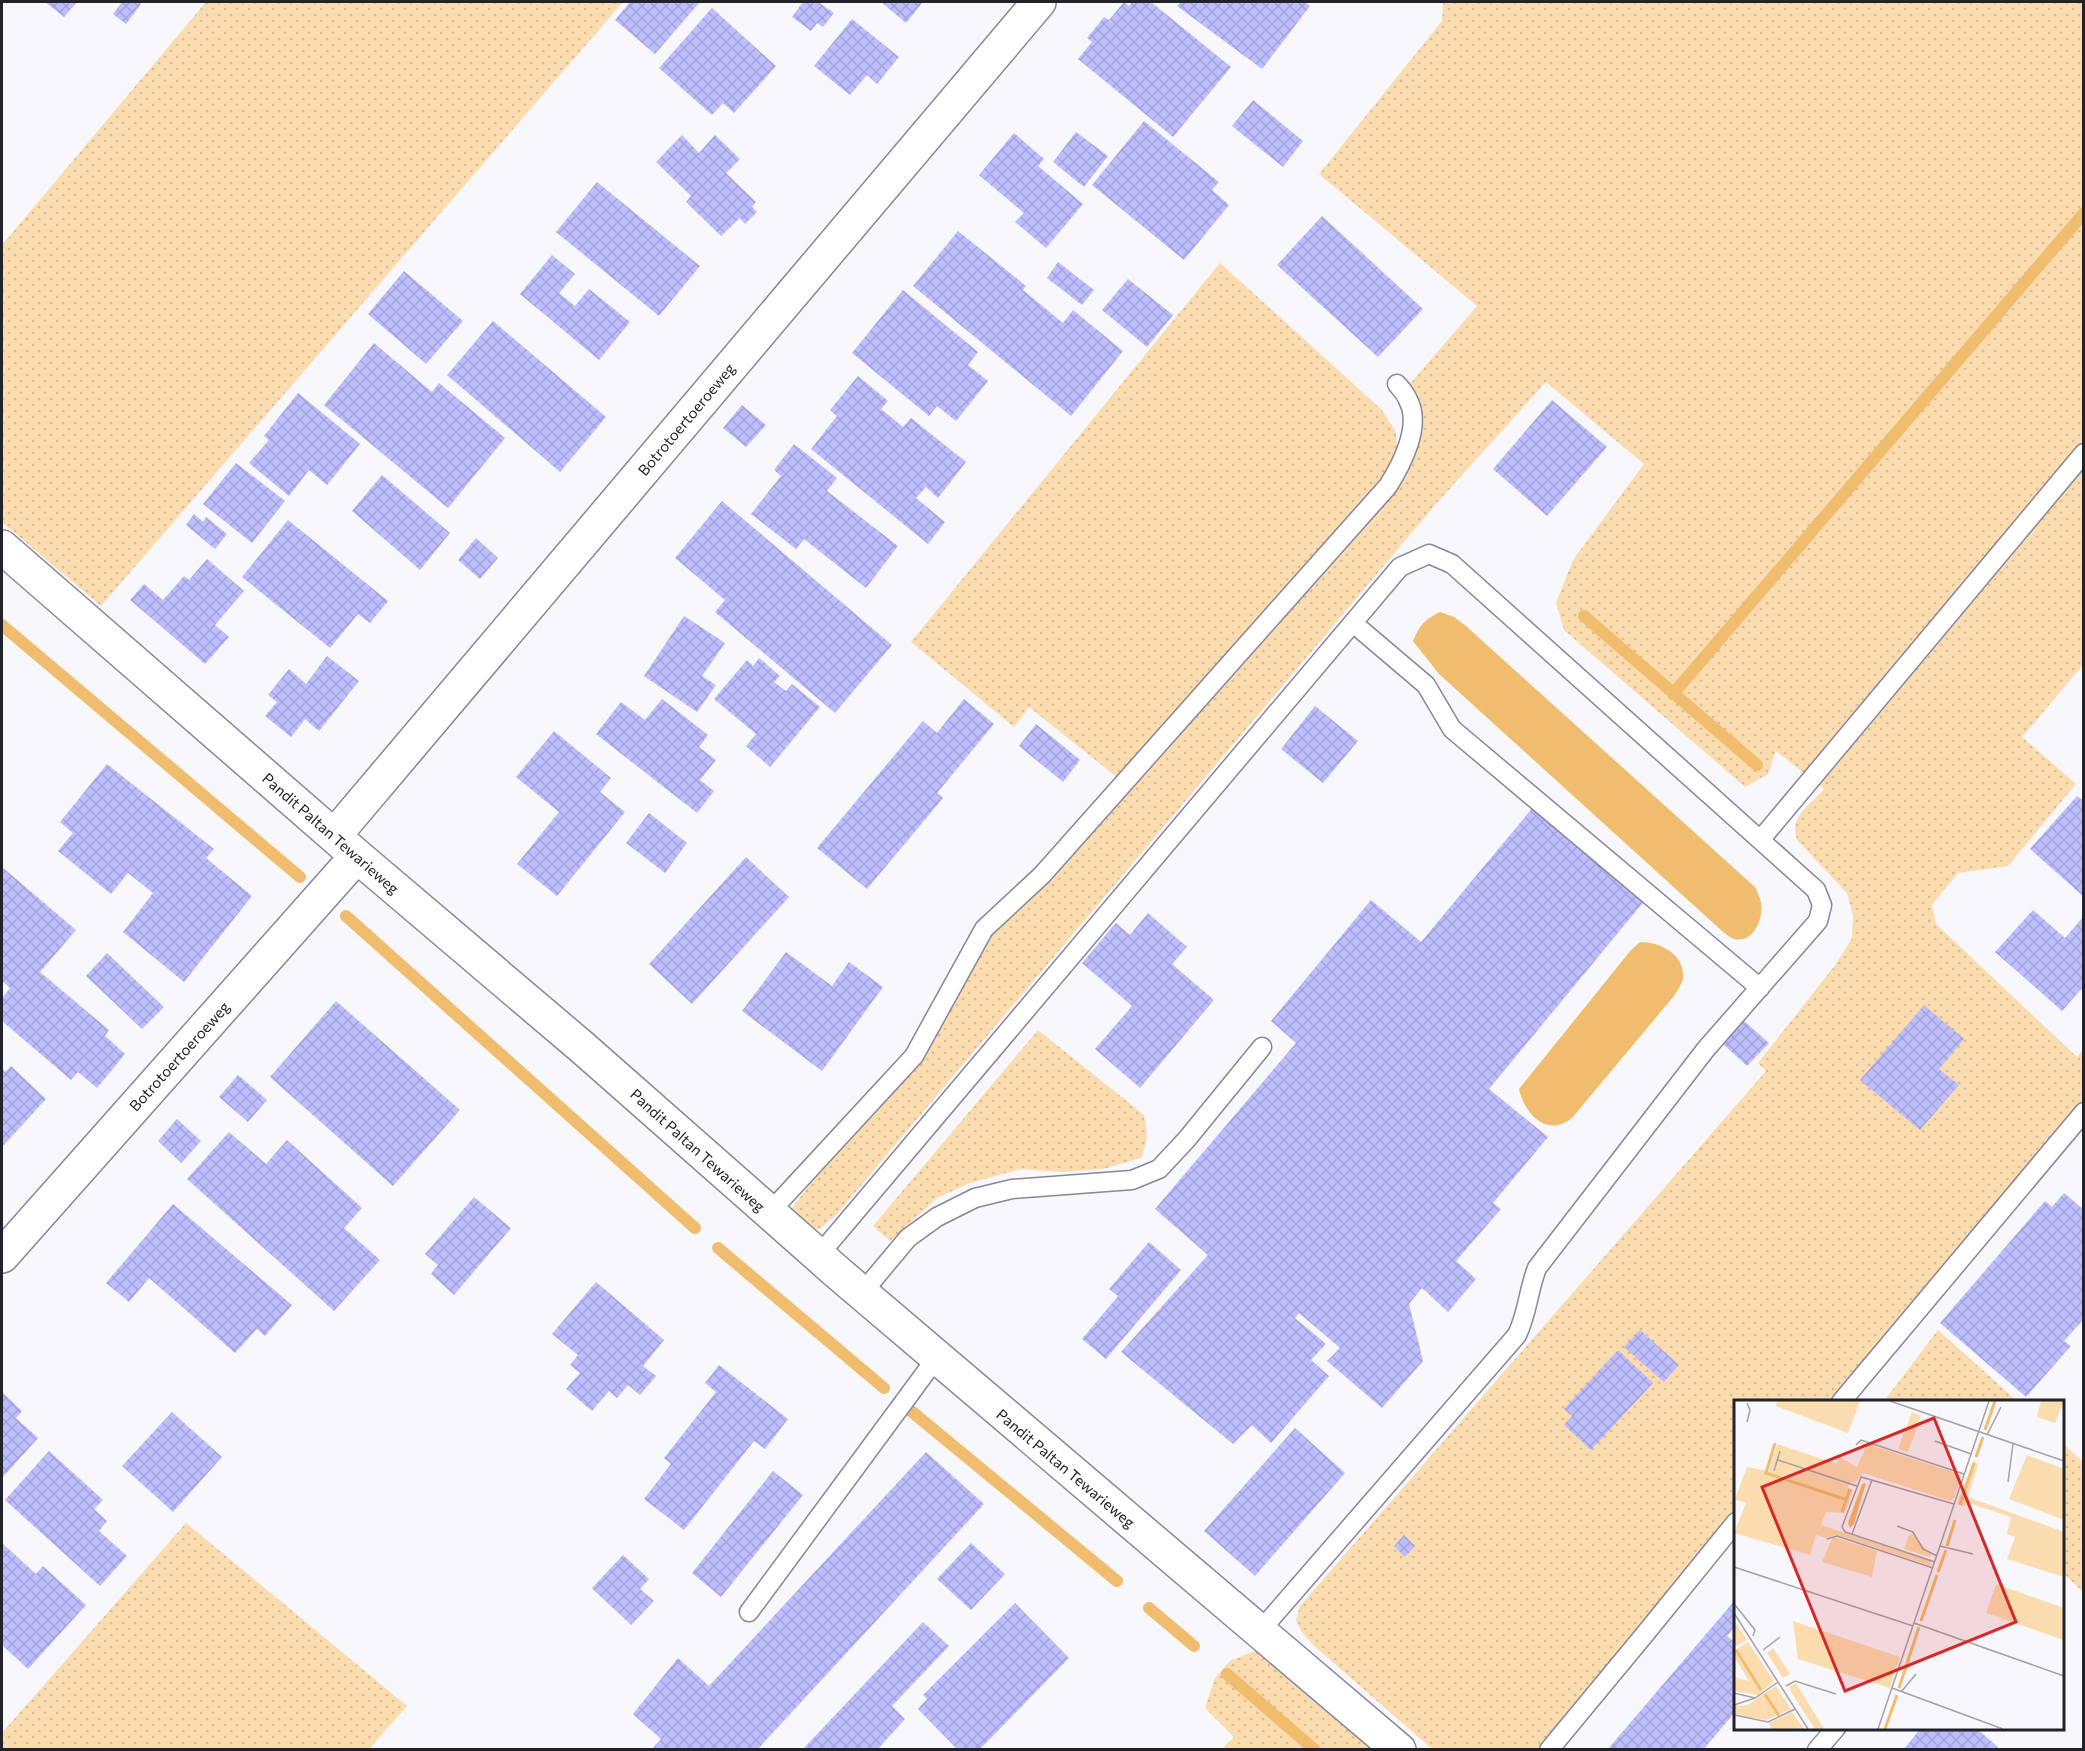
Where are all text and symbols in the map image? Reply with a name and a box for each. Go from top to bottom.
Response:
street label: Botrotoertoeroeweg [634,359,738,479]
street label: Pandit Paltan Tewarieweg [259,769,403,897]
street label: Botrotoertoeroeweg [125,997,233,1115]
street label: Pandit Paltan Tewarieweg [627,1085,769,1215]
inset map [1734,1400,2064,1730]
street label: Pandit Paltan Tewarieweg [993,1405,1139,1531]

